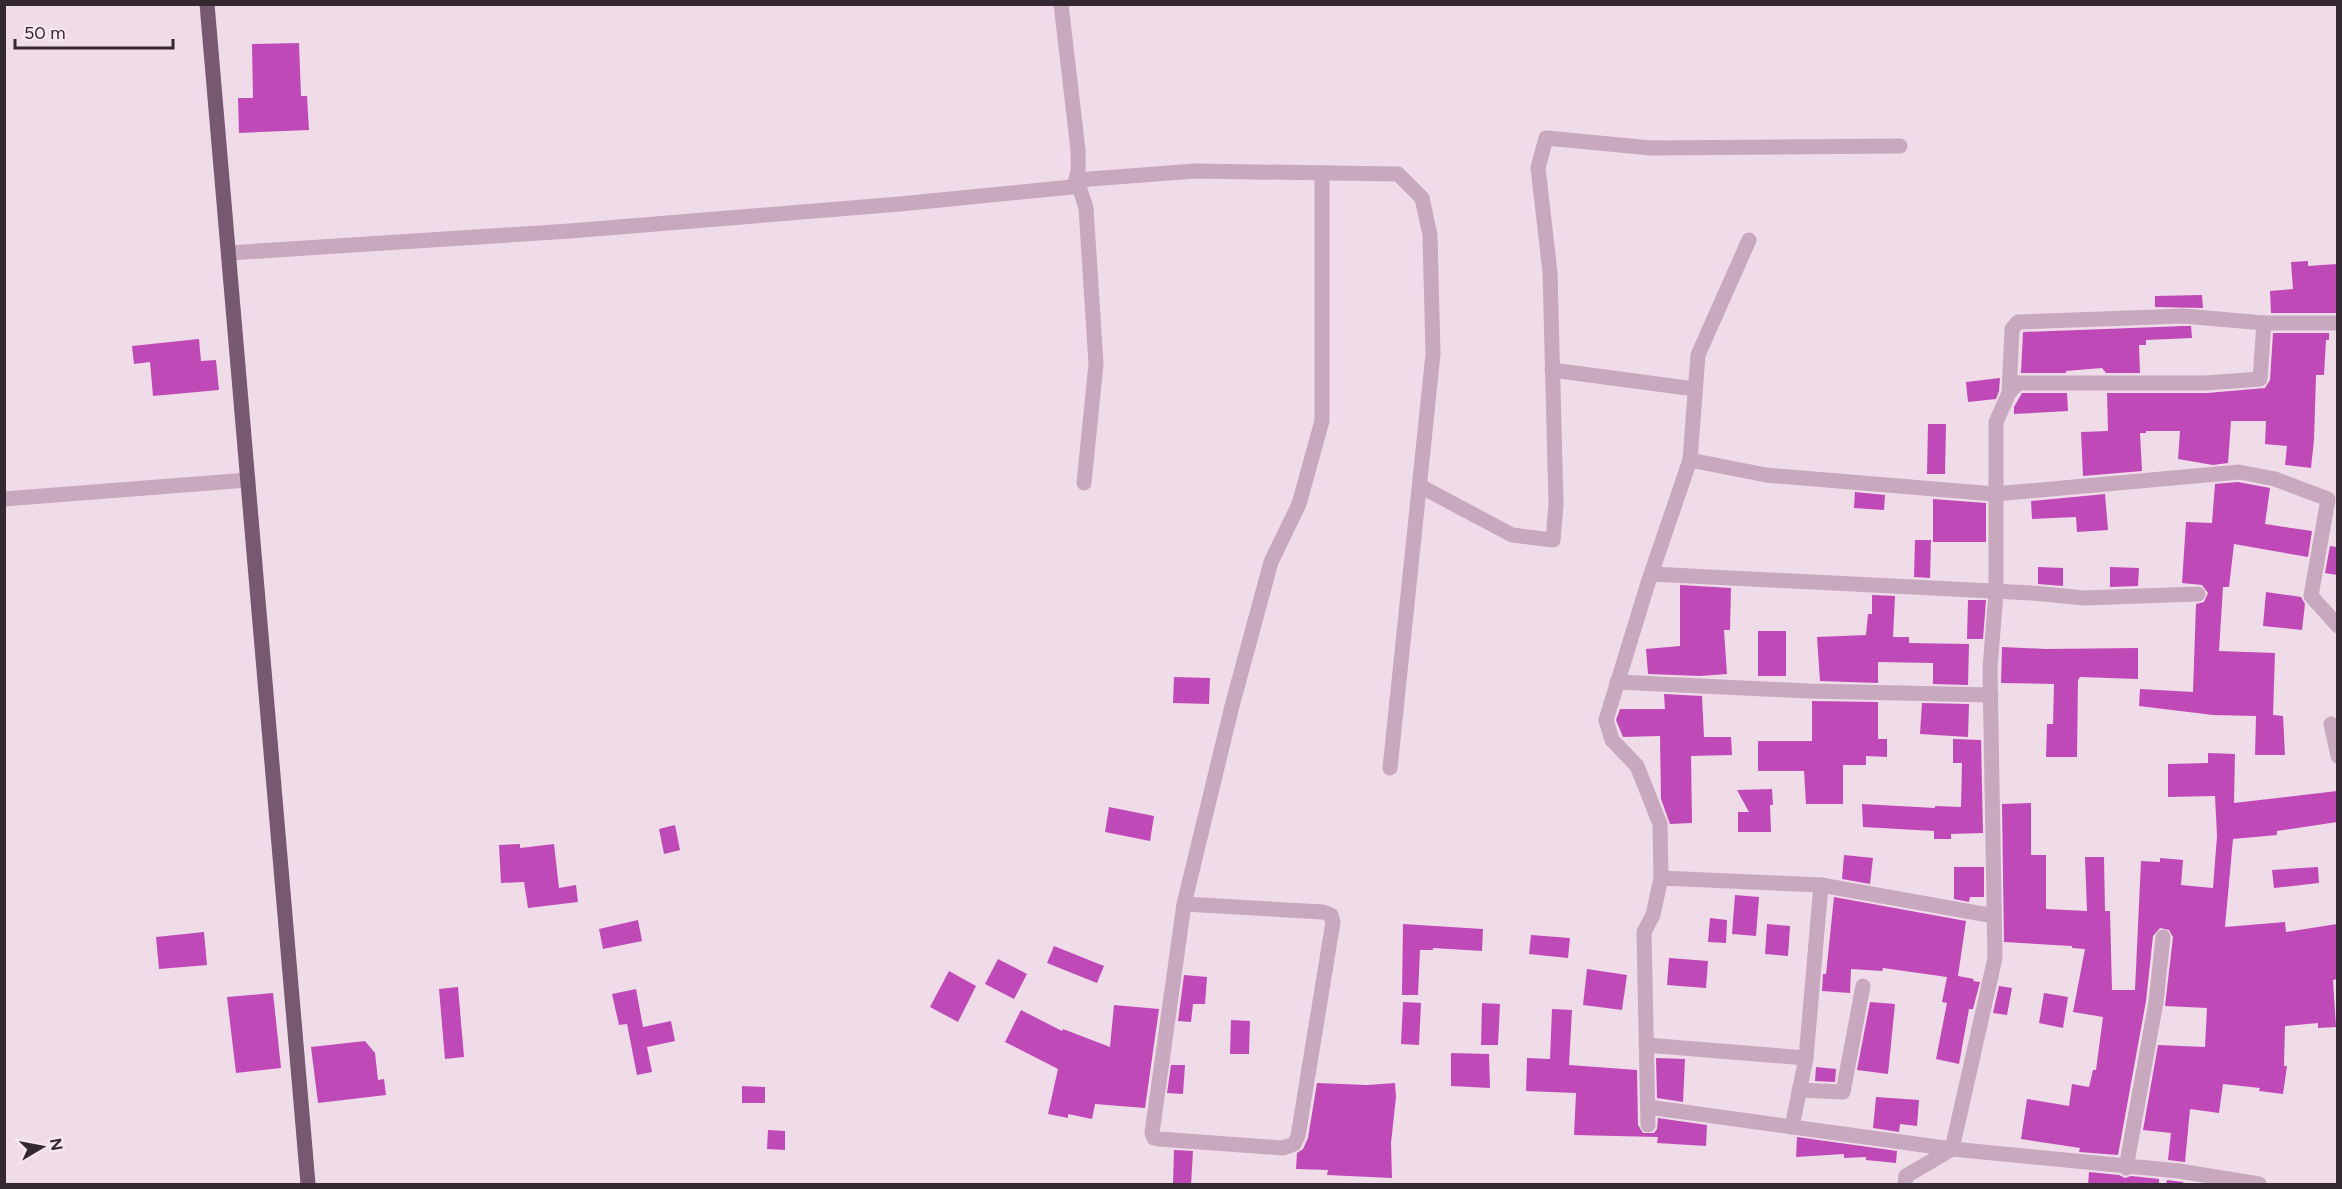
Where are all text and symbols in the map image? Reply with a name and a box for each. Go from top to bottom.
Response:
scale bar [15,12,172,50]
text: 50 m [24,22,66,44]
north arrow [12,1117,72,1177]
text: N [46,1137,67,1152]

